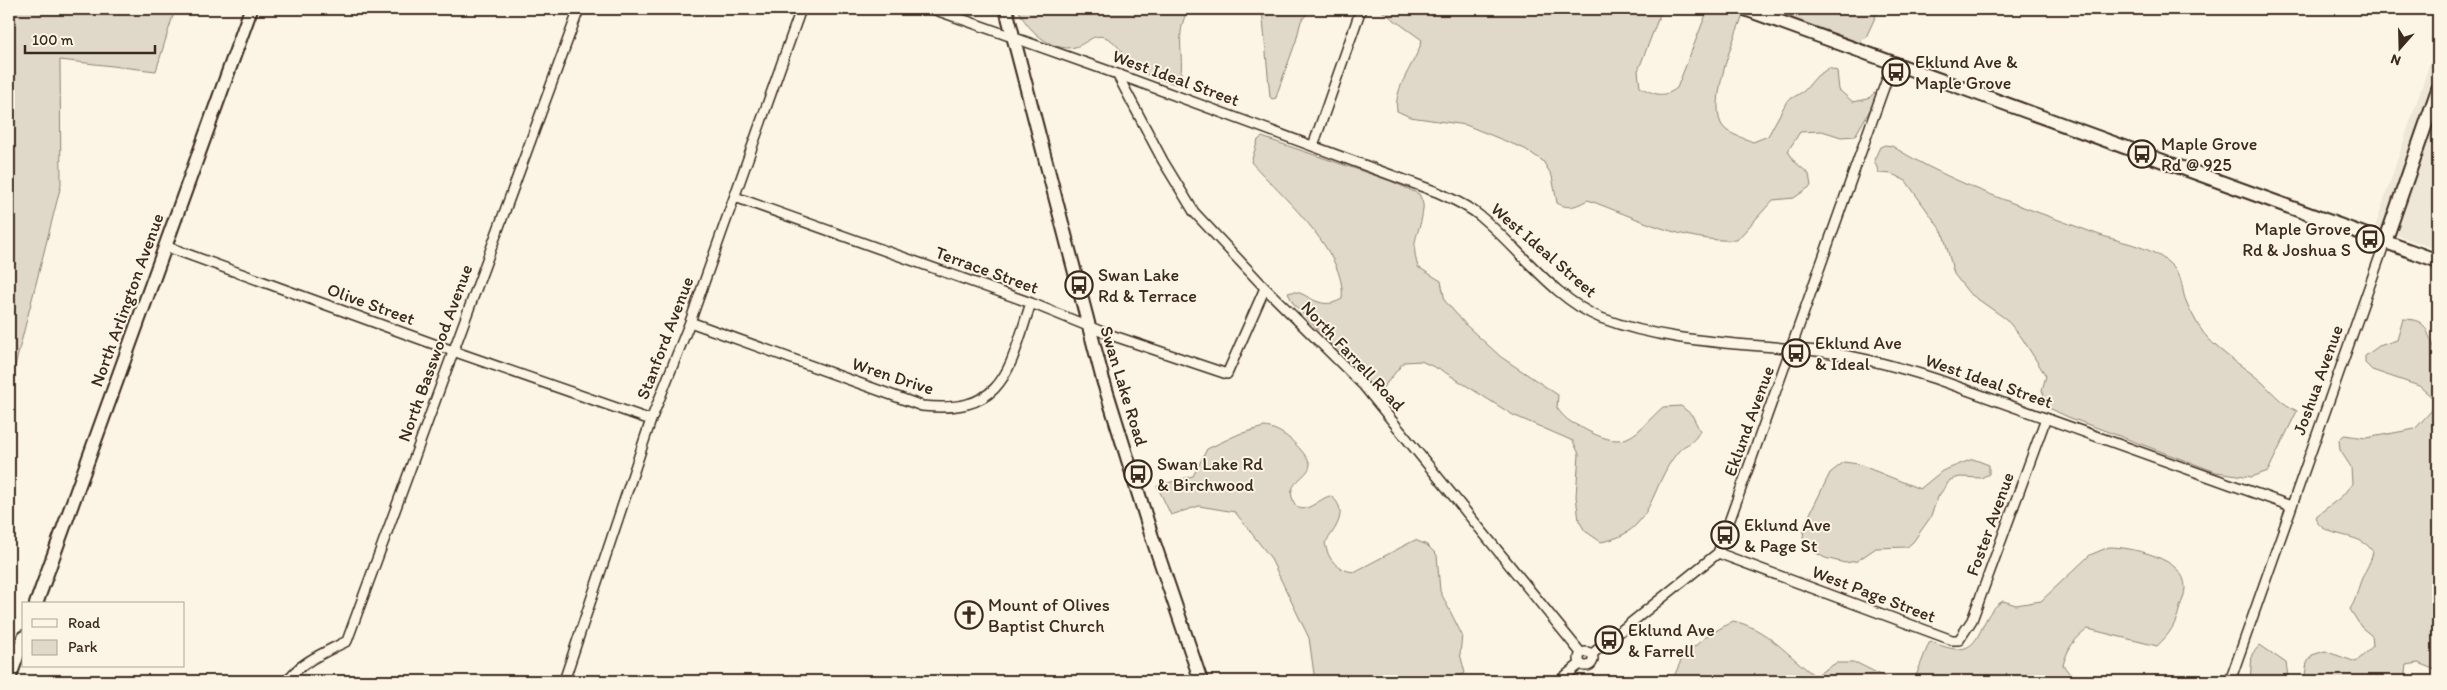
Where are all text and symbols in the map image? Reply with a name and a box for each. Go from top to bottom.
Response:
scale bar [25,22,155,54]
north arrow [2374,22,2424,72]
text: 100 m [32,31,74,49]
street label: West Ideal Street [1109,45,1243,111]
text: N [2388,50,2403,69]
place label: Eklund Ave & Maple Grove [1915,51,2018,94]
bus stop icon: Eklund Ave & Maple Grove [1881,57,1911,87]
place label: Maple Grove Rd @ 925 [2161,133,2257,176]
bus stop icon: Maple Grove Rd @ 925 [2127,139,2157,169]
street label: West Ideal Street [1486,198,1602,302]
street label: North Arlington Avenue [85,210,169,390]
place label: Maple Grove Rd & Joshua S [2242,218,2351,261]
bus stop icon: Maple Grove Rd & Joshua S [2355,224,2385,254]
street label: Terrace Street [932,241,1042,299]
street label: North Basswood Avenue [393,261,477,445]
place label: Swan Lake Rd & Terrace [1098,264,1197,307]
bus stop icon: Swan Lake Rd & Terrace [1064,270,1094,300]
street label: Stanford Avenue [631,273,699,403]
street label: Olive Street [324,278,418,330]
street label: North Farrell Road [1296,296,1410,416]
street label: Joshua Avenue [2288,322,2348,438]
street label: Swan Lake Road [1095,323,1153,449]
place label: Eklund Ave & Ideal [1815,332,1902,375]
bus stop icon: Eklund Ave & Ideal [1781,338,1811,368]
street label: West Ideal Street [1922,349,2056,413]
street label: Wren Drive [849,352,937,400]
street label: Eklund Avenue [1719,363,1779,479]
place label: Swan Lake Rd & Birchwood [1157,453,1263,496]
bus stop icon: Swan Lake Rd & Birchwood [1123,459,1153,489]
street label: Foster Avenue [1961,469,2019,579]
place label: Eklund Ave & Page St [1744,514,1831,557]
bus stop icon: Eklund Ave & Page St [1710,520,1740,550]
street label: West Page Street [1809,560,1939,628]
place label: Mount of Olives Baptist Church [988,594,1110,637]
church icon: Mount of Olives Baptist Church [954,600,984,630]
legend [22,602,185,668]
text: Road [68,614,101,632]
place label: Eklund Ave & Farrell [1628,619,1715,662]
bus stop icon: Eklund Ave & Farrell [1594,625,1624,655]
text: Park [68,638,98,656]

